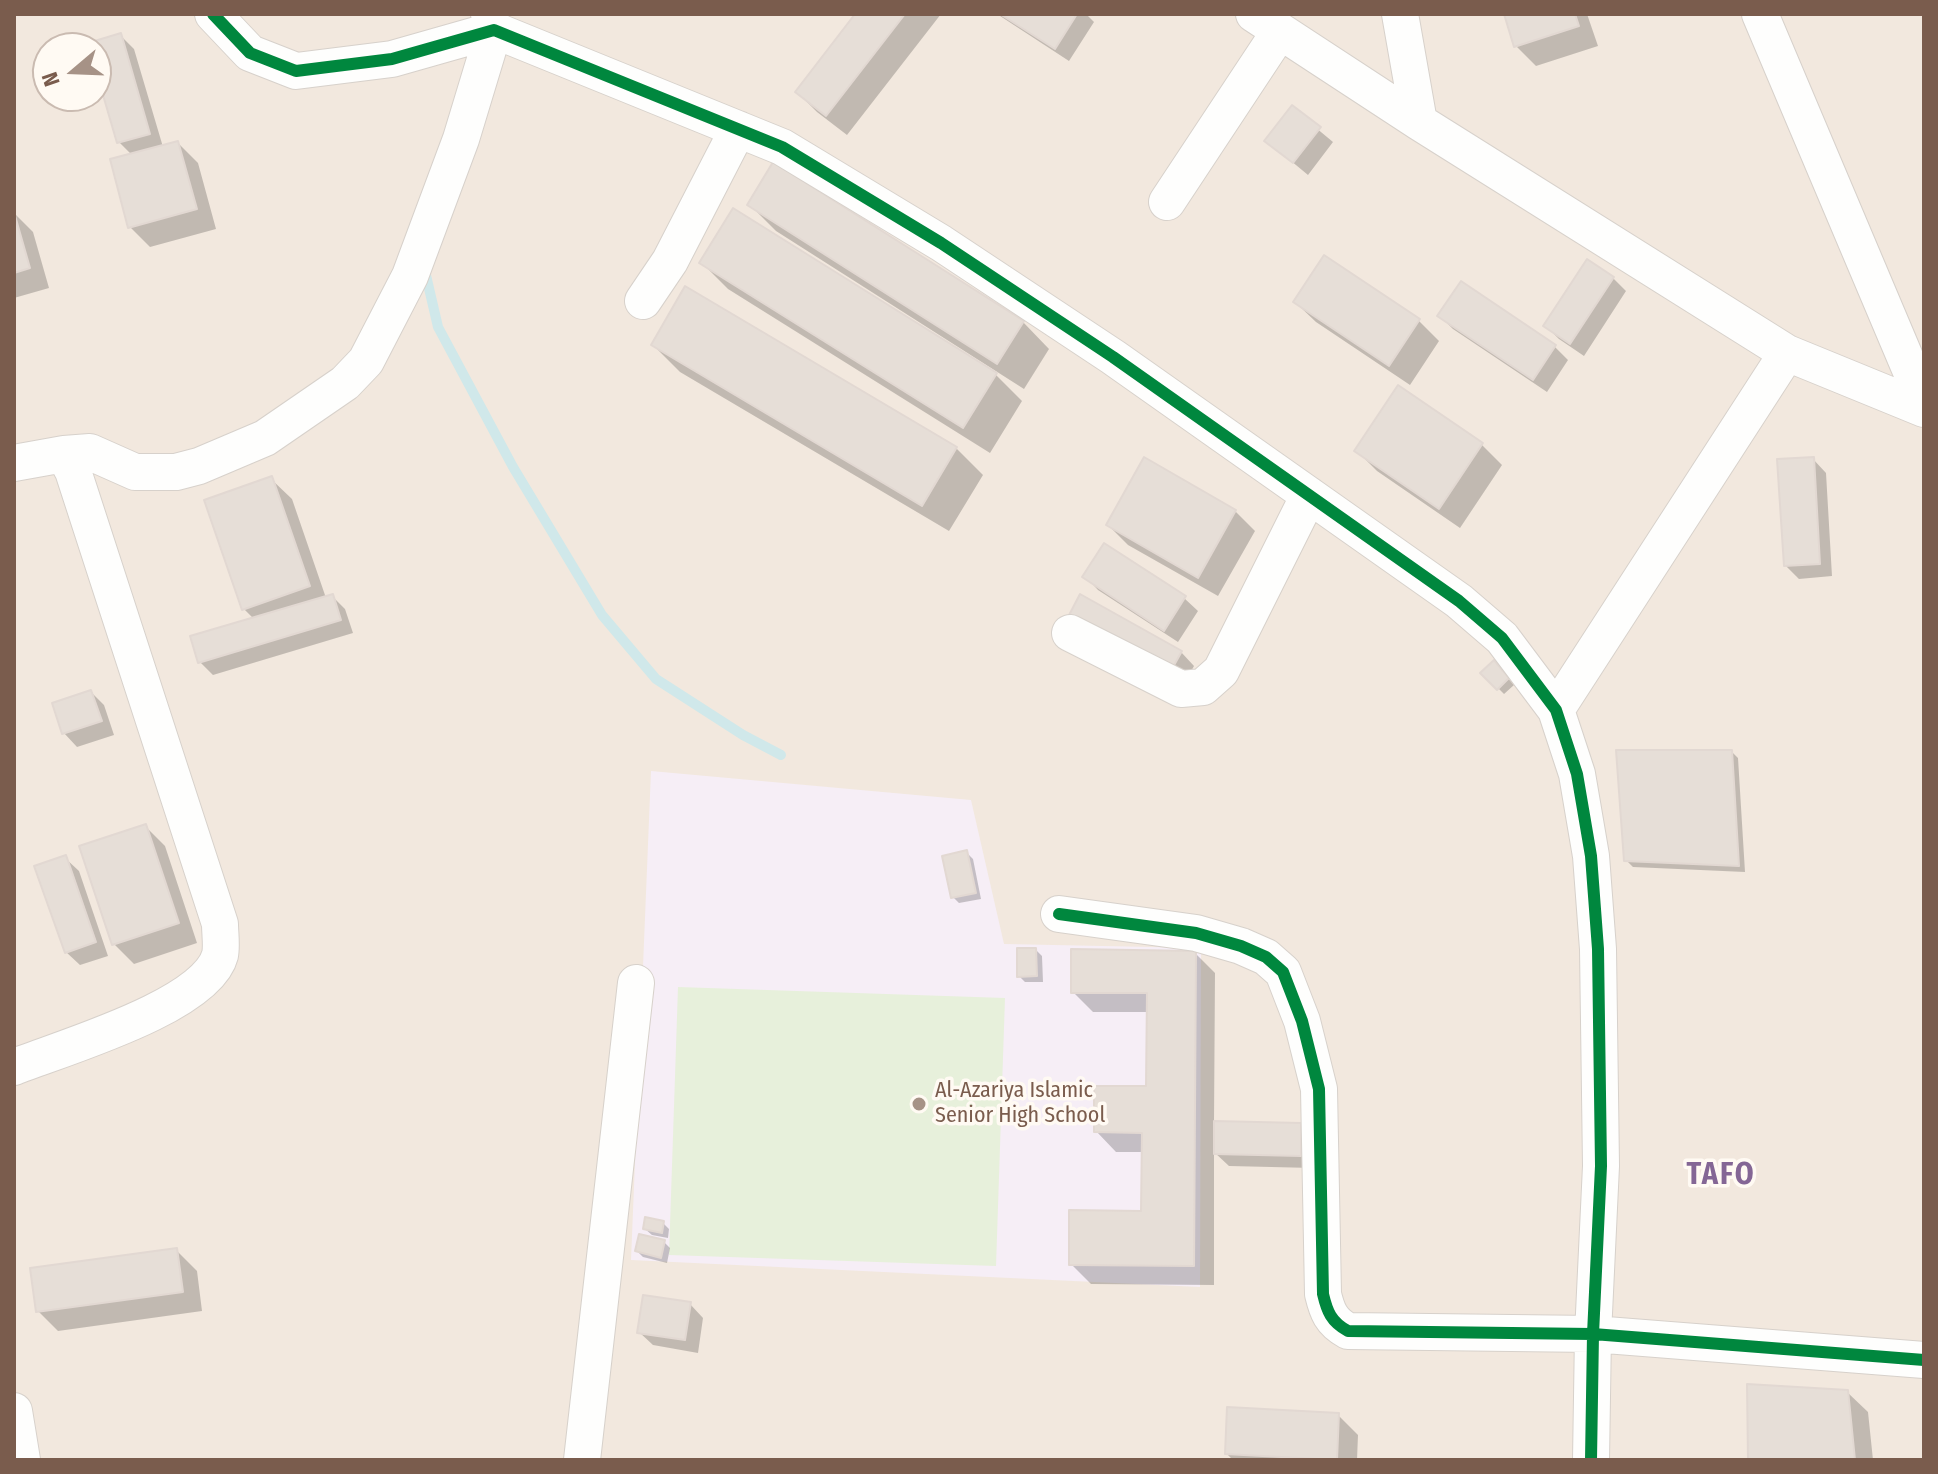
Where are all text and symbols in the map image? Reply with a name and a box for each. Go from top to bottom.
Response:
north arrow [32,32,112,112]
text: N [36,69,66,90]
place label: Al-Azariya Islamic Senior High School [935,1078,1105,1130]
marker: Al-Azariya Islamic Senior High School [910,1095,928,1113]
district label: TAFO [1686,1158,1756,1194]

